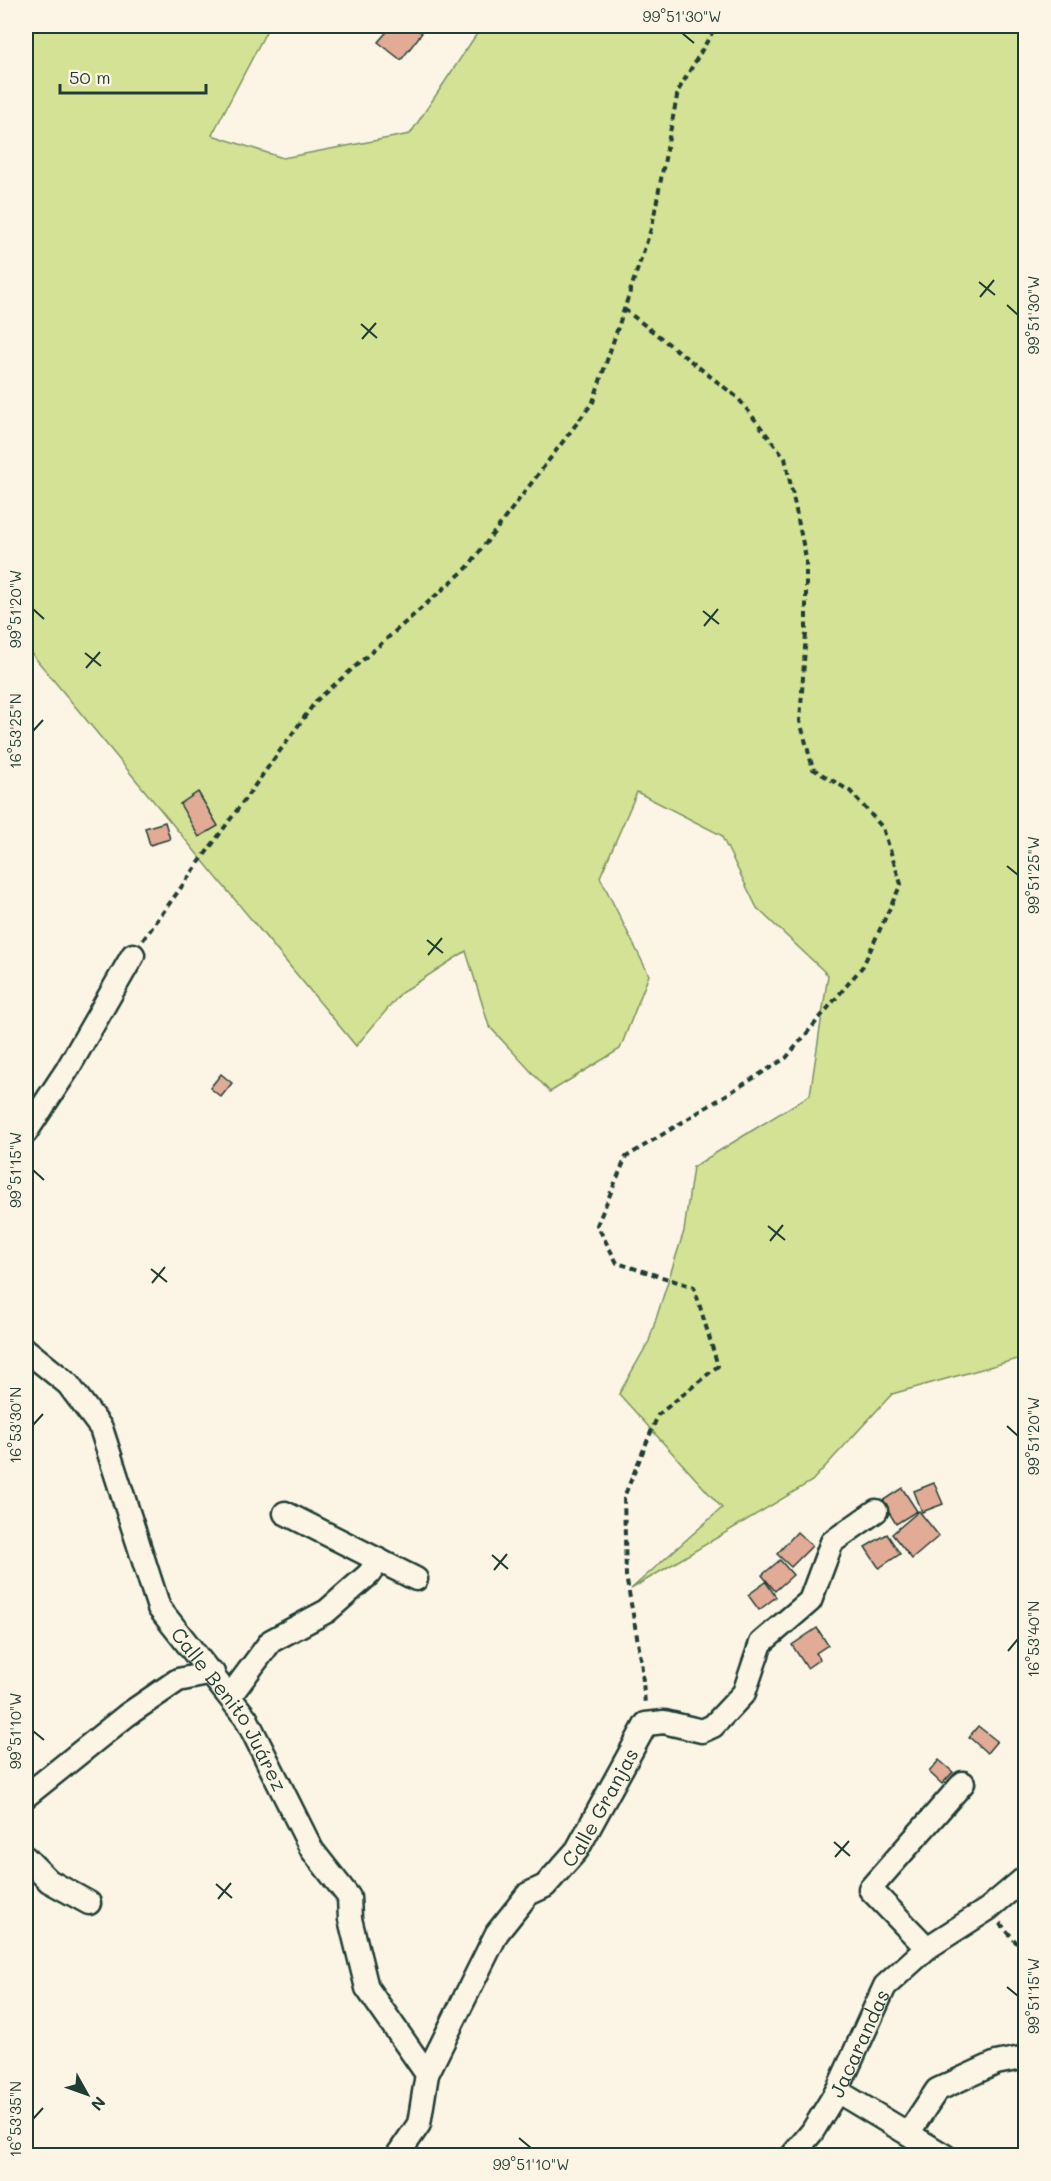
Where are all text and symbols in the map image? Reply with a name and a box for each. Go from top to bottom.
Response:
text: 99°51'30"W [643,6,721,26]
scale bar [60,57,206,95]
text: 50 m [69,65,111,89]
text: 99°51'30"W [1023,276,1043,354]
text: 99°51'20"W [5,570,25,648]
text: 16°53'25"N [5,693,25,769]
text: 99°51'25"W [1023,836,1043,914]
text: 99°51'15"W [5,1132,25,1208]
text: 16°53'30"N [5,1387,25,1463]
text: 99°51'20"W [1023,1397,1043,1475]
text: 16°53'40"N [1023,1601,1043,1677]
street label: Calle Benito Juárez [166,1622,293,1795]
text: 99°51'10"W [5,1693,25,1769]
street label: Calle Granjas [555,1743,644,1872]
text: 99°51'15"W [1023,1958,1043,2034]
street label: Jacarandas [823,1985,895,2101]
north arrow [57,2064,117,2124]
text: 16°53'35"N [5,2081,25,2157]
text: N [87,2093,111,2115]
text: 99°51'10"W [493,2154,569,2174]

